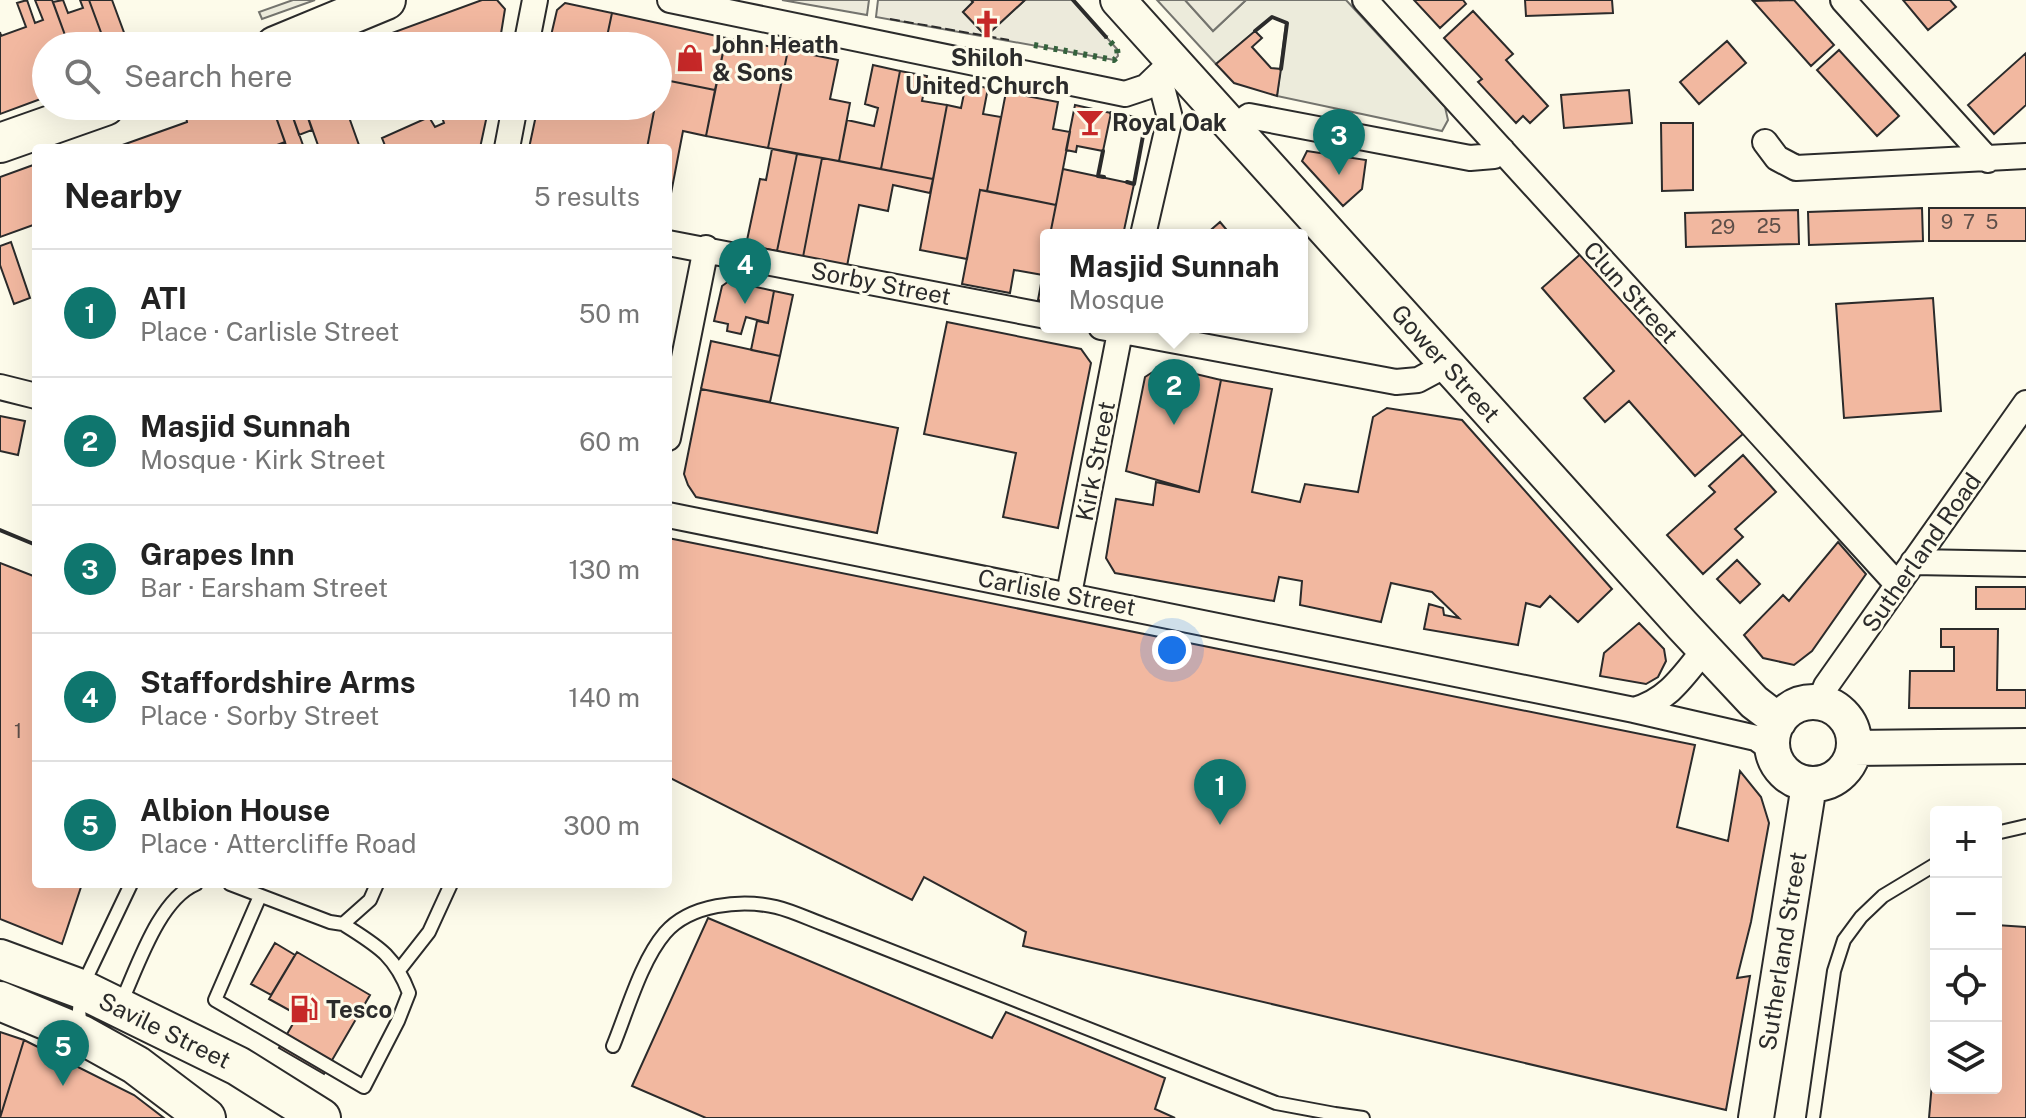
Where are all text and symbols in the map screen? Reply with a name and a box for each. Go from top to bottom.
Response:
church icon: Shiloh United Church [972,9,1002,39]
place label: John Heath & Sons [712,30,839,86]
search box [32,32,672,120]
shop icon: John Heath & Sons [675,43,705,73]
place label: Shiloh United Church [905,43,1069,99]
icon: search [60,54,104,98]
text: Search here [124,58,292,94]
bar icon: Royal Oak [1075,107,1105,137]
place label: Royal Oak [1112,108,1227,136]
pin: 3 [1313,109,1365,175]
text: Nearby [64,176,182,216]
text: 5 results [534,181,640,212]
house number: 9 [1941,210,1953,234]
house number: 7 [1963,210,1975,234]
house number: 5 [1986,210,1998,234]
house number: 25 [1757,214,1781,238]
house number: 29 [1711,215,1735,239]
popup [1040,229,1308,333]
street label: Clun Street [1578,235,1684,349]
pin: 4 [719,238,771,304]
text: Masjid Sunnah [1069,248,1279,284]
street label: Sorby Street [809,256,953,310]
text: ATI [140,280,187,316]
text: Mosque [1069,284,1165,315]
text: 1 [84,298,96,329]
text: 50 m [579,298,640,329]
street label: Gower Street [1386,298,1506,428]
text: Place · Carlisle Street [140,316,399,347]
pin: 2 [1148,359,1200,425]
street label: Kirk Street [1070,399,1120,523]
text: Masjid Sunnah [140,408,351,444]
text: 2 [82,426,98,457]
text: 60 m [579,426,640,457]
text: Mosque · Kirk Street [140,444,386,475]
street label: Sutherland Road [1856,467,1986,637]
text: Grapes Inn [140,536,294,572]
text: 3 [81,554,99,585]
text: 130 m [568,554,640,585]
street label: Carlisle Street [976,563,1138,621]
text: Bar · Earsham Street [140,572,388,603]
your location [1152,630,1192,670]
text: Staffordshire Arms [140,664,415,700]
text: 4 [81,682,99,713]
text: 140 m [568,682,640,713]
text: Place · Sorby Street [140,700,379,731]
house number: 1 [14,719,22,743]
pin: 1 [1194,759,1246,825]
text: Albion House [140,792,330,828]
map controls [1930,806,2002,1094]
button: + [1930,806,2002,878]
text: 5 [81,810,99,841]
text: 300 m [563,810,640,841]
text: Place · Attercliffe Road [140,828,416,859]
street label: Sutherland Street [1752,850,1812,1052]
button: − [1930,878,2002,950]
button: locate [1930,950,2002,1022]
street label: Savile Street [95,986,235,1074]
fuel station icon: Tesco [289,994,319,1024]
place label: Tesco [326,995,392,1023]
pin: 5 [37,1020,89,1086]
button: layers [1930,1022,2002,1094]

